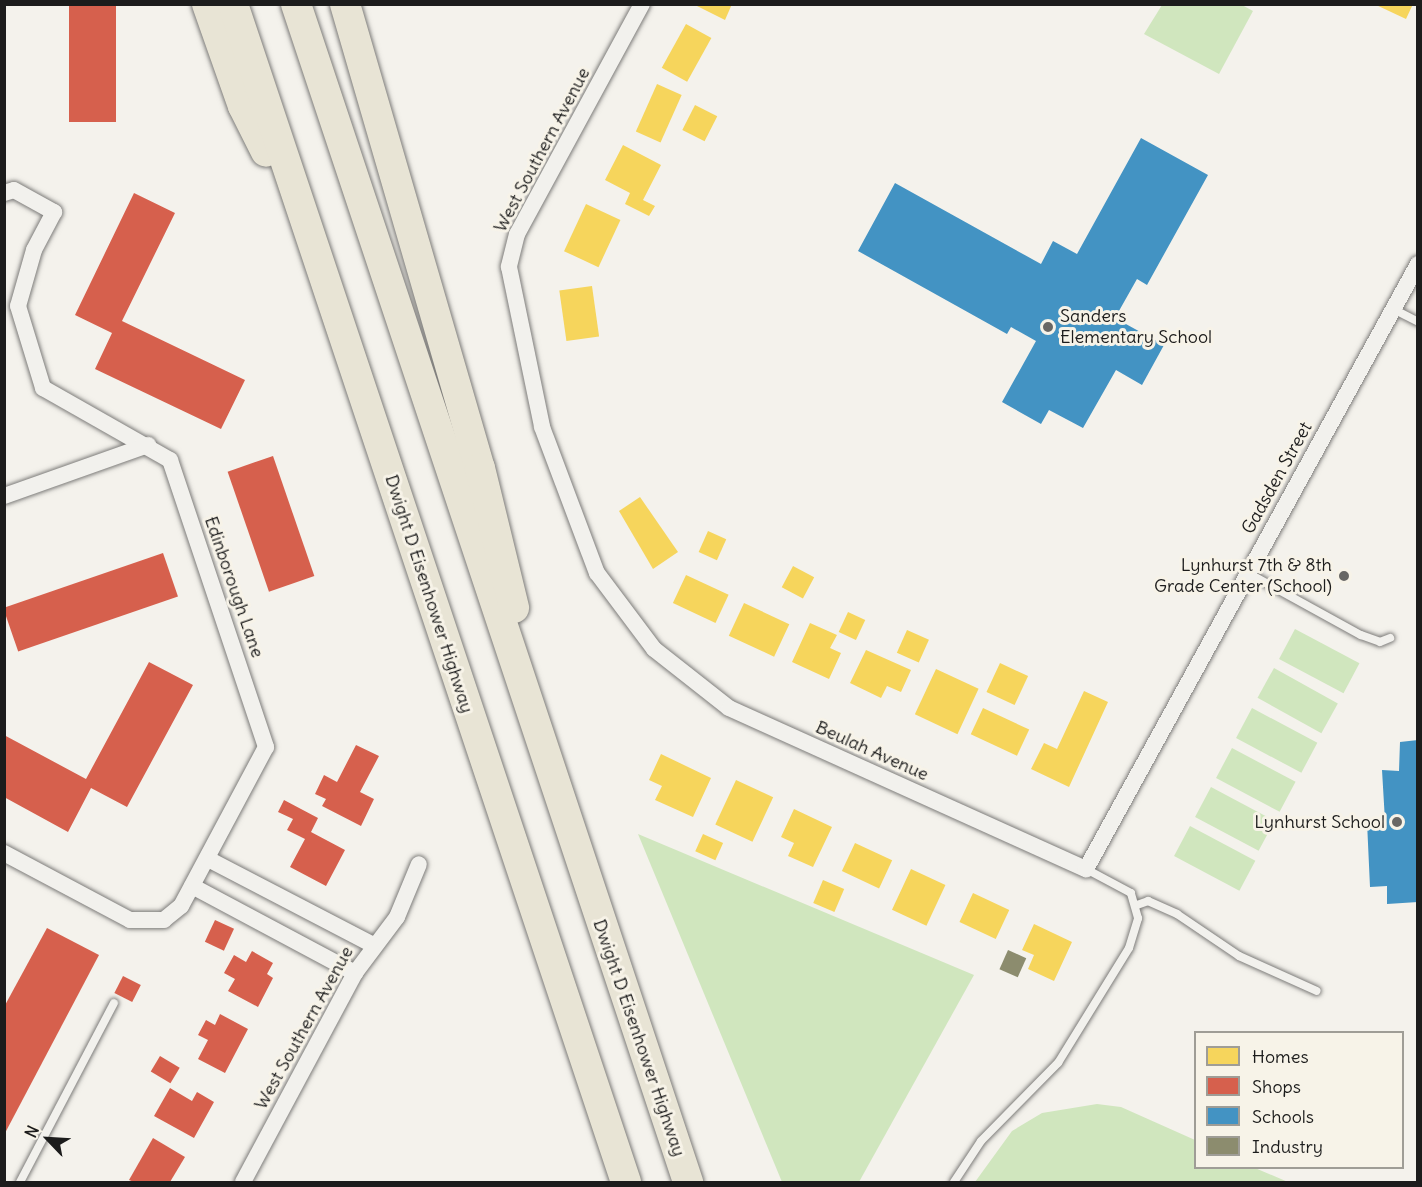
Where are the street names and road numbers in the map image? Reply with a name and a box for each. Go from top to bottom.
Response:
street label: West Southern Avenue [489,64,595,236]
street label: Gadsden Street [1237,418,1317,538]
street label: Dwight D Eisenhower Highway [380,472,478,716]
street label: Edinborough Lane [200,514,268,660]
street label: Beulah Avenue [812,716,932,786]
street label: Dwight D Eisenhower Highway [588,917,690,1159]
street label: West Southern Avenue [250,943,358,1113]

